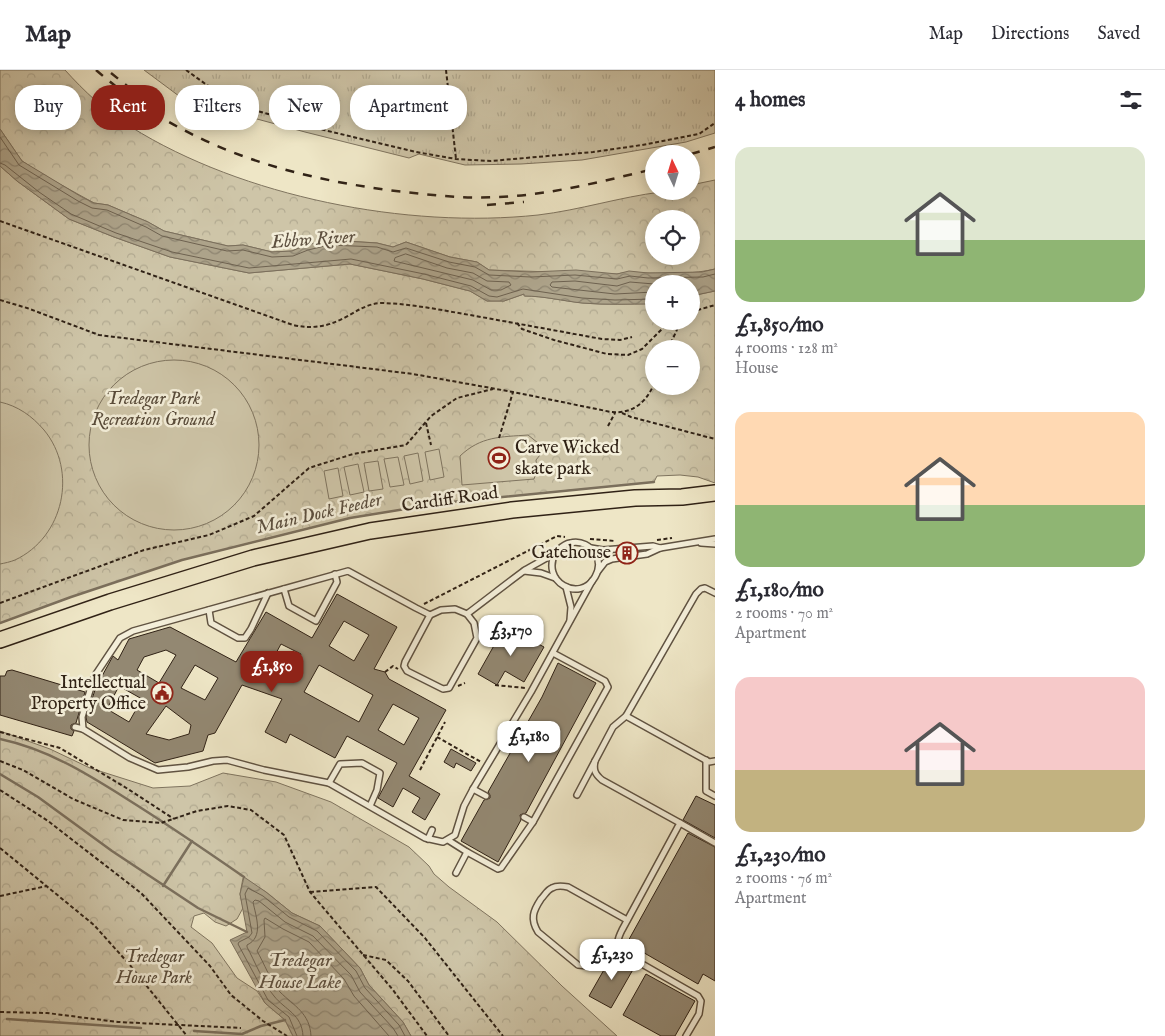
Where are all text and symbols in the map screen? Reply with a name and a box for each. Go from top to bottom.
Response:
text: Map [25,19,71,50]
text: Map [929,23,963,46]
text: Directions [991,23,1069,46]
text: Saved [1097,23,1140,46]
chip: Buy [15,85,81,130]
chip: Rent [91,85,165,130]
chip: Filters [175,85,259,130]
chip: New [269,85,340,130]
chip: Apartment [350,85,467,130]
icon: filters [1117,86,1145,114]
text: 4 homes [735,87,805,114]
north arrow [645,145,700,200]
map controls [645,145,700,395]
icon: home [895,179,985,269]
button: locate [645,210,700,265]
water label: Ebbw River [269,225,357,255]
button: + [645,275,700,330]
text: £1,850/mo [735,312,824,339]
text: 4 rooms · 128 m² [735,339,838,359]
button: − [645,340,700,395]
text: House [735,359,778,379]
park label: Tredegar Park Recreation Ground [91,388,216,432]
place label: Carve Wicked skate park [515,437,620,481]
icon: home [895,444,985,534]
sports icon: Carve Wicked skate park [487,446,511,470]
street label: Cardiff Road [400,482,500,518]
water label: Main Dock Feeder [254,488,386,540]
building icon: Gatehouse [615,541,639,565]
place label: Gatehouse [531,542,611,565]
text: £1,180/mo [735,577,824,604]
text: 2 rooms · 70 m² [735,604,833,624]
pin: £3,170 [470,614,552,657]
text: £3,170 [490,621,532,641]
text: Apartment [735,624,806,644]
pin: £1,850 [231,650,313,693]
text: £1,850 [251,657,293,677]
place label: Intellectual Property Office [31,672,146,716]
public building icon: Intellectual Property Office [150,681,174,705]
icon: home [895,709,985,799]
pin: £1,180 [488,720,570,763]
text: £1,180 [508,727,550,747]
text: £1,230/mo [735,842,826,869]
text: 2 rooms · 76 m² [735,869,832,889]
text: Apartment [735,889,806,909]
pin: £1,230 [571,938,653,981]
text: £1,230 [591,945,633,965]
park label: Tredegar House Park [115,946,192,990]
water label: Tredegar House Lake [258,949,342,995]

